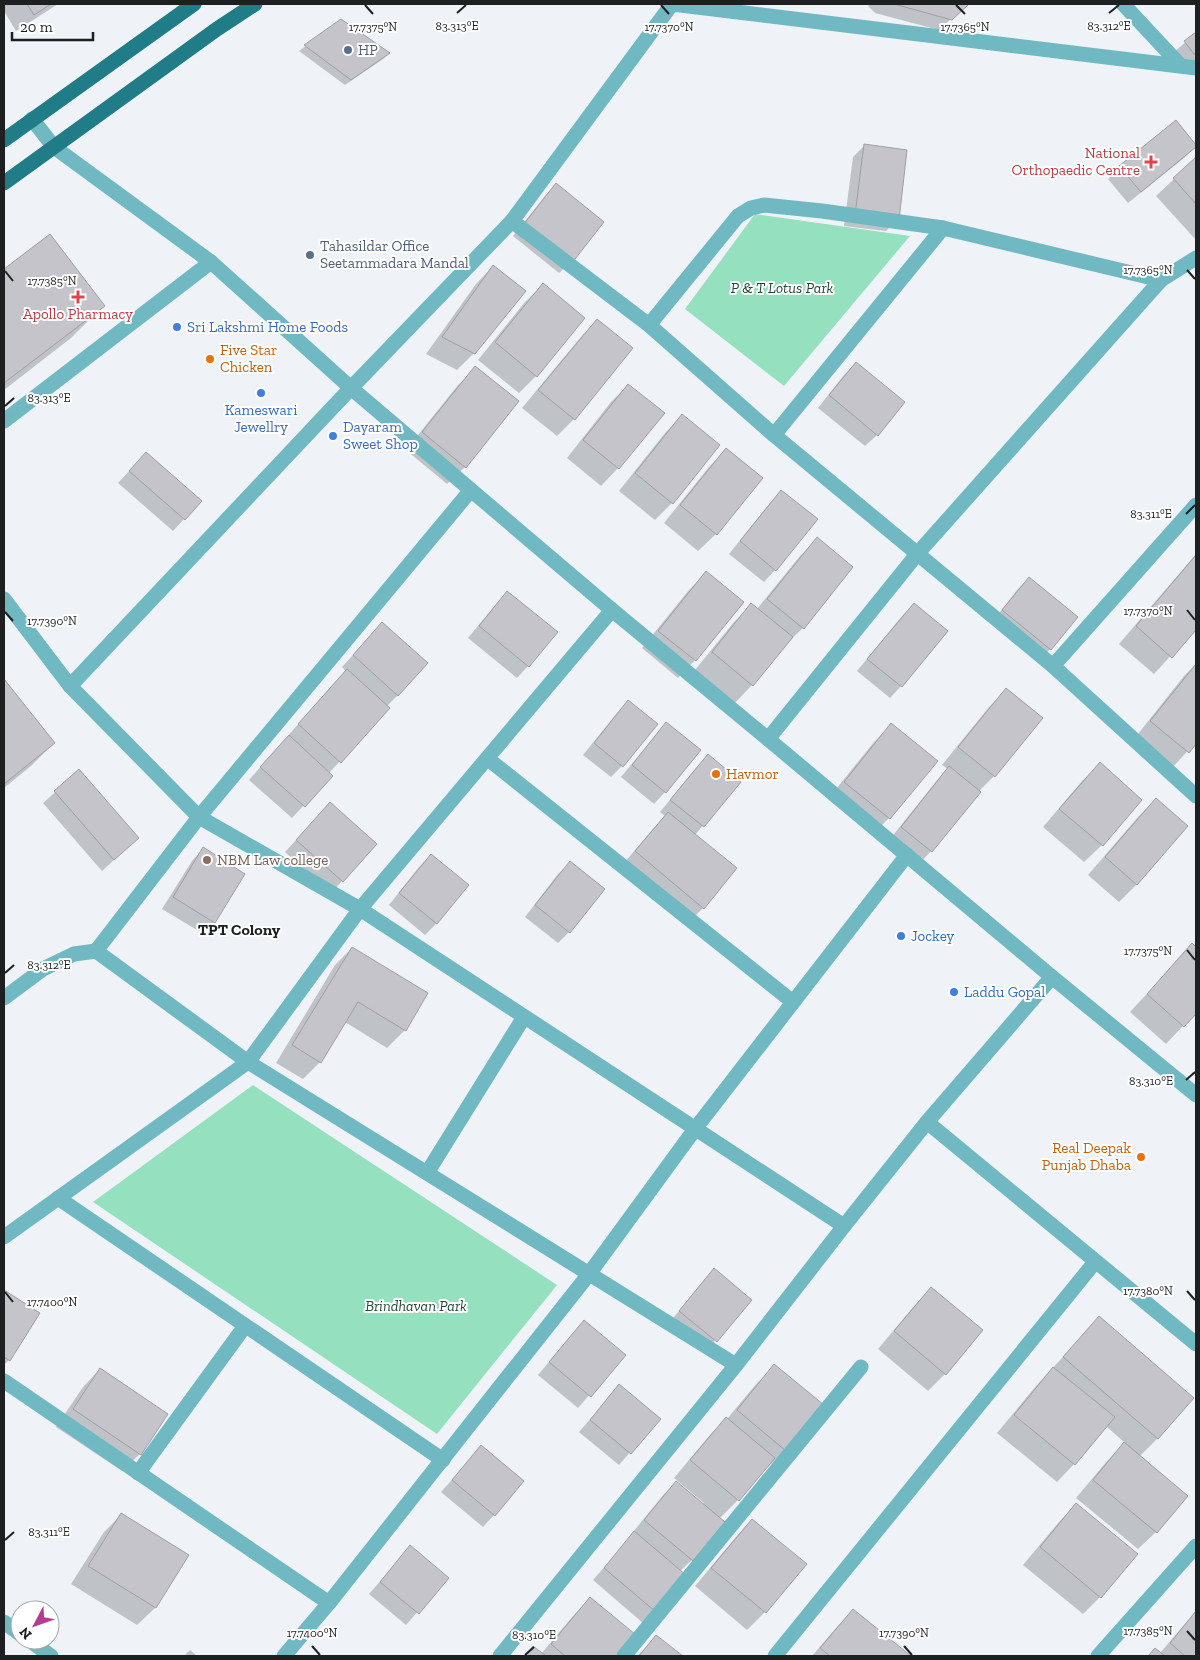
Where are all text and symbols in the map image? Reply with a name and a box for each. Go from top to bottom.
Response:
scale bar [12,10,94,42]
text: 20 m [20,18,53,36]
text: 83.313°E [435,19,479,33]
text: 83.312°E [1087,19,1131,33]
text: 17.7375°N [349,20,397,34]
text: 17.7370°N [644,20,694,34]
text: 17.7365°N [940,20,990,34]
place label: HP [358,41,378,59]
marker: HP [342,44,354,56]
place label: National Orthopaedic Centre [1012,144,1140,179]
marker: National Orthopaedic Centre [1144,155,1158,169]
place label: Tahasildar Office Seetammadara Mandal [320,237,469,272]
marker: Tahasildar Office Seetammadara Mandal [304,249,316,261]
text: 17.7365°N [1123,263,1173,277]
text: 17.7385°N [27,274,77,288]
park label: P & T Lotus Park [731,279,834,297]
marker: Apollo Pharmacy [72,291,84,303]
place label: Apollo Pharmacy [23,305,133,323]
place label: Sri Lakshmi Home Foods [187,318,348,336]
marker: Sri Lakshmi Home Foods [171,321,183,333]
place label: Five Star Chicken [220,341,277,376]
marker: Five Star Chicken [204,353,216,365]
marker: Kameswari Jewellry [255,387,267,399]
text: 83.313°E [27,391,71,405]
place label: Kameswari Jewellry [225,401,297,436]
place label: Dayaram Sweet Shop [343,418,418,453]
marker: Dayaram Sweet Shop [327,430,339,442]
text: 83.311°E [1130,507,1172,521]
text: 17.7370°N [1123,604,1173,618]
text: 17.7390°N [27,614,77,628]
place label: Havmor [726,765,779,783]
marker: Havmor [710,768,722,780]
place label: NBM Law college [217,851,328,869]
marker: NBM Law college [201,854,213,866]
district label: TPT Colony [198,920,281,939]
place label: Jockey [911,927,954,945]
marker: Jockey [895,930,907,942]
text: 17.7375°N [1124,944,1172,958]
text: 83.312°E [27,958,71,972]
place label: Laddu Gopal [964,983,1045,1001]
marker: Laddu Gopal [948,986,960,998]
text: 83.310°E [1129,1074,1173,1088]
place label: Real Deepak Punjab Dhaba [1042,1139,1131,1174]
marker: Real Deepak Punjab Dhaba [1135,1151,1147,1163]
text: 17.7380°N [1123,1284,1173,1298]
text: 17.7400°N [27,1295,78,1309]
park label: Brindhavan Park [365,1297,467,1315]
text: 83.311°E [28,1525,70,1539]
north arrow [10,1600,60,1650]
text: N [15,1623,35,1643]
text: 17.7385°N [1123,1624,1173,1638]
text: 17.7400°N [287,1626,338,1640]
text: 17.7390°N [879,1626,929,1640]
text: 83.310°E [512,1628,556,1642]

